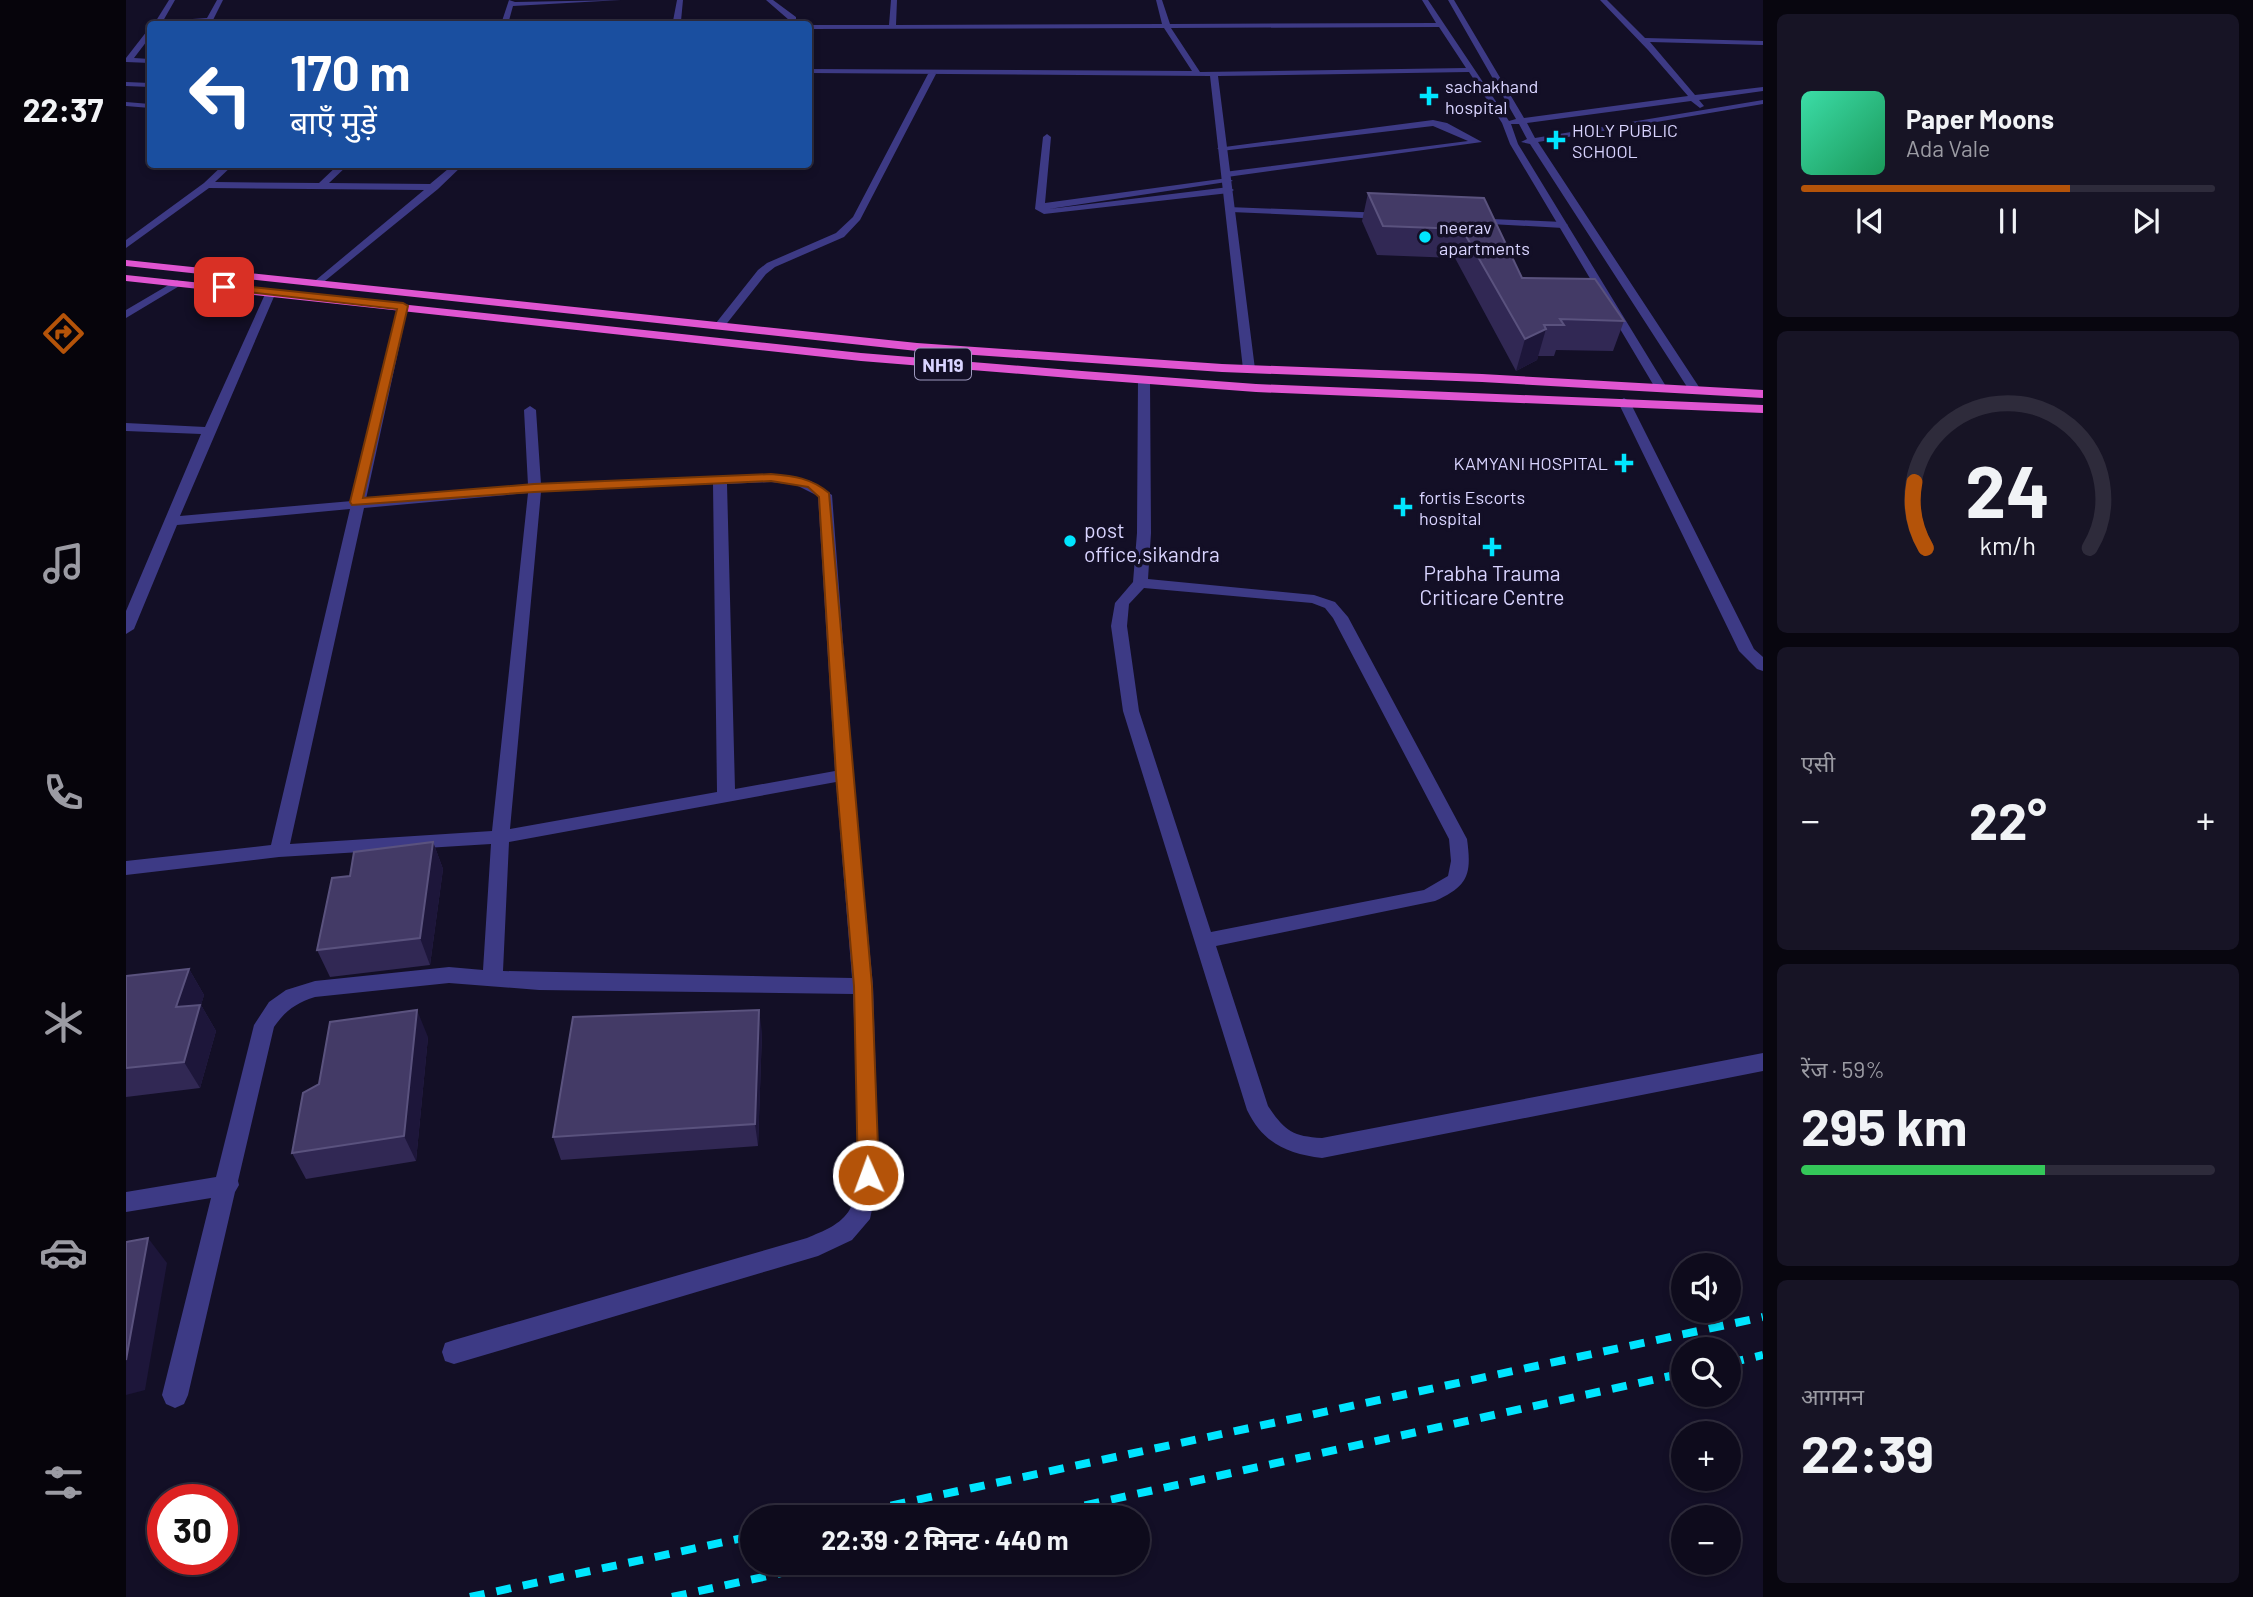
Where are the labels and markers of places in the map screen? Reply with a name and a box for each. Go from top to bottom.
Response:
place label: sachakhand hospital [1445,75,1538,118]
marker: sachakhand hospital [1419,86,1439,106]
place label: HOLY PUBLIC SCHOOL [1572,119,1678,162]
marker: HOLY PUBLIC SCHOOL [1546,130,1566,150]
place label: neerav apartments [1439,216,1530,259]
marker: neerav apartments [1417,229,1433,245]
pin [194,257,254,317]
place label: KAMYANI HOSPITAL [1453,452,1608,474]
marker: KAMYANI HOSPITAL [1614,453,1634,473]
place label: fortis Escorts hospital [1419,486,1525,529]
marker: fortis Escorts hospital [1393,497,1413,517]
place label: post office,sikandra [1084,517,1220,566]
marker: post office,sikandra [1062,533,1078,549]
marker: Prabha Trauma Criticare Centre [1482,537,1502,557]
place label: Prabha Trauma Criticare Centre [1420,560,1564,609]

